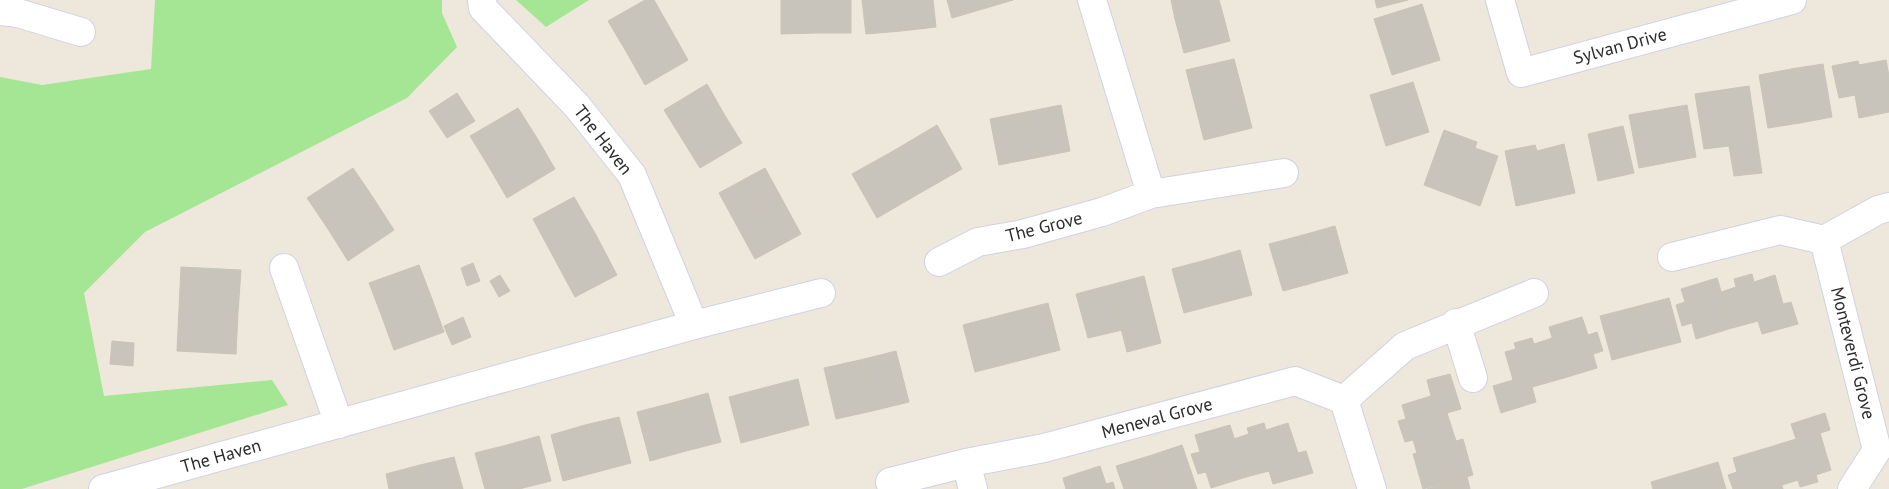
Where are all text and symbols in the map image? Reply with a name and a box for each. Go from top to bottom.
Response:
street label: Sylvan Drive [1571,22,1669,69]
street label: The Haven [569,100,638,179]
street label: The Grove [1003,206,1084,247]
street label: Monteverdi Grove [1826,284,1881,421]
street label: Meneval Grove [1099,392,1215,443]
street label: The Haven [178,433,264,478]

